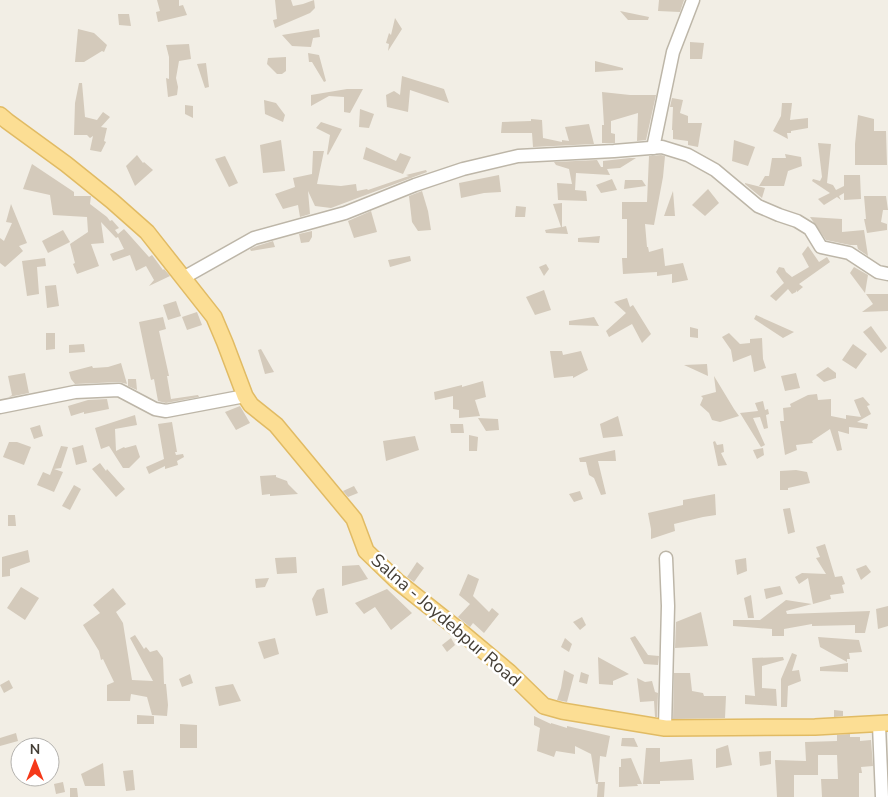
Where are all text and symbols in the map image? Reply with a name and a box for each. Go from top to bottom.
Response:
street label: Salna - Joydebpur Road [366,548,526,692]
north arrow [10,737,60,787]
text: N [30,740,40,759]

